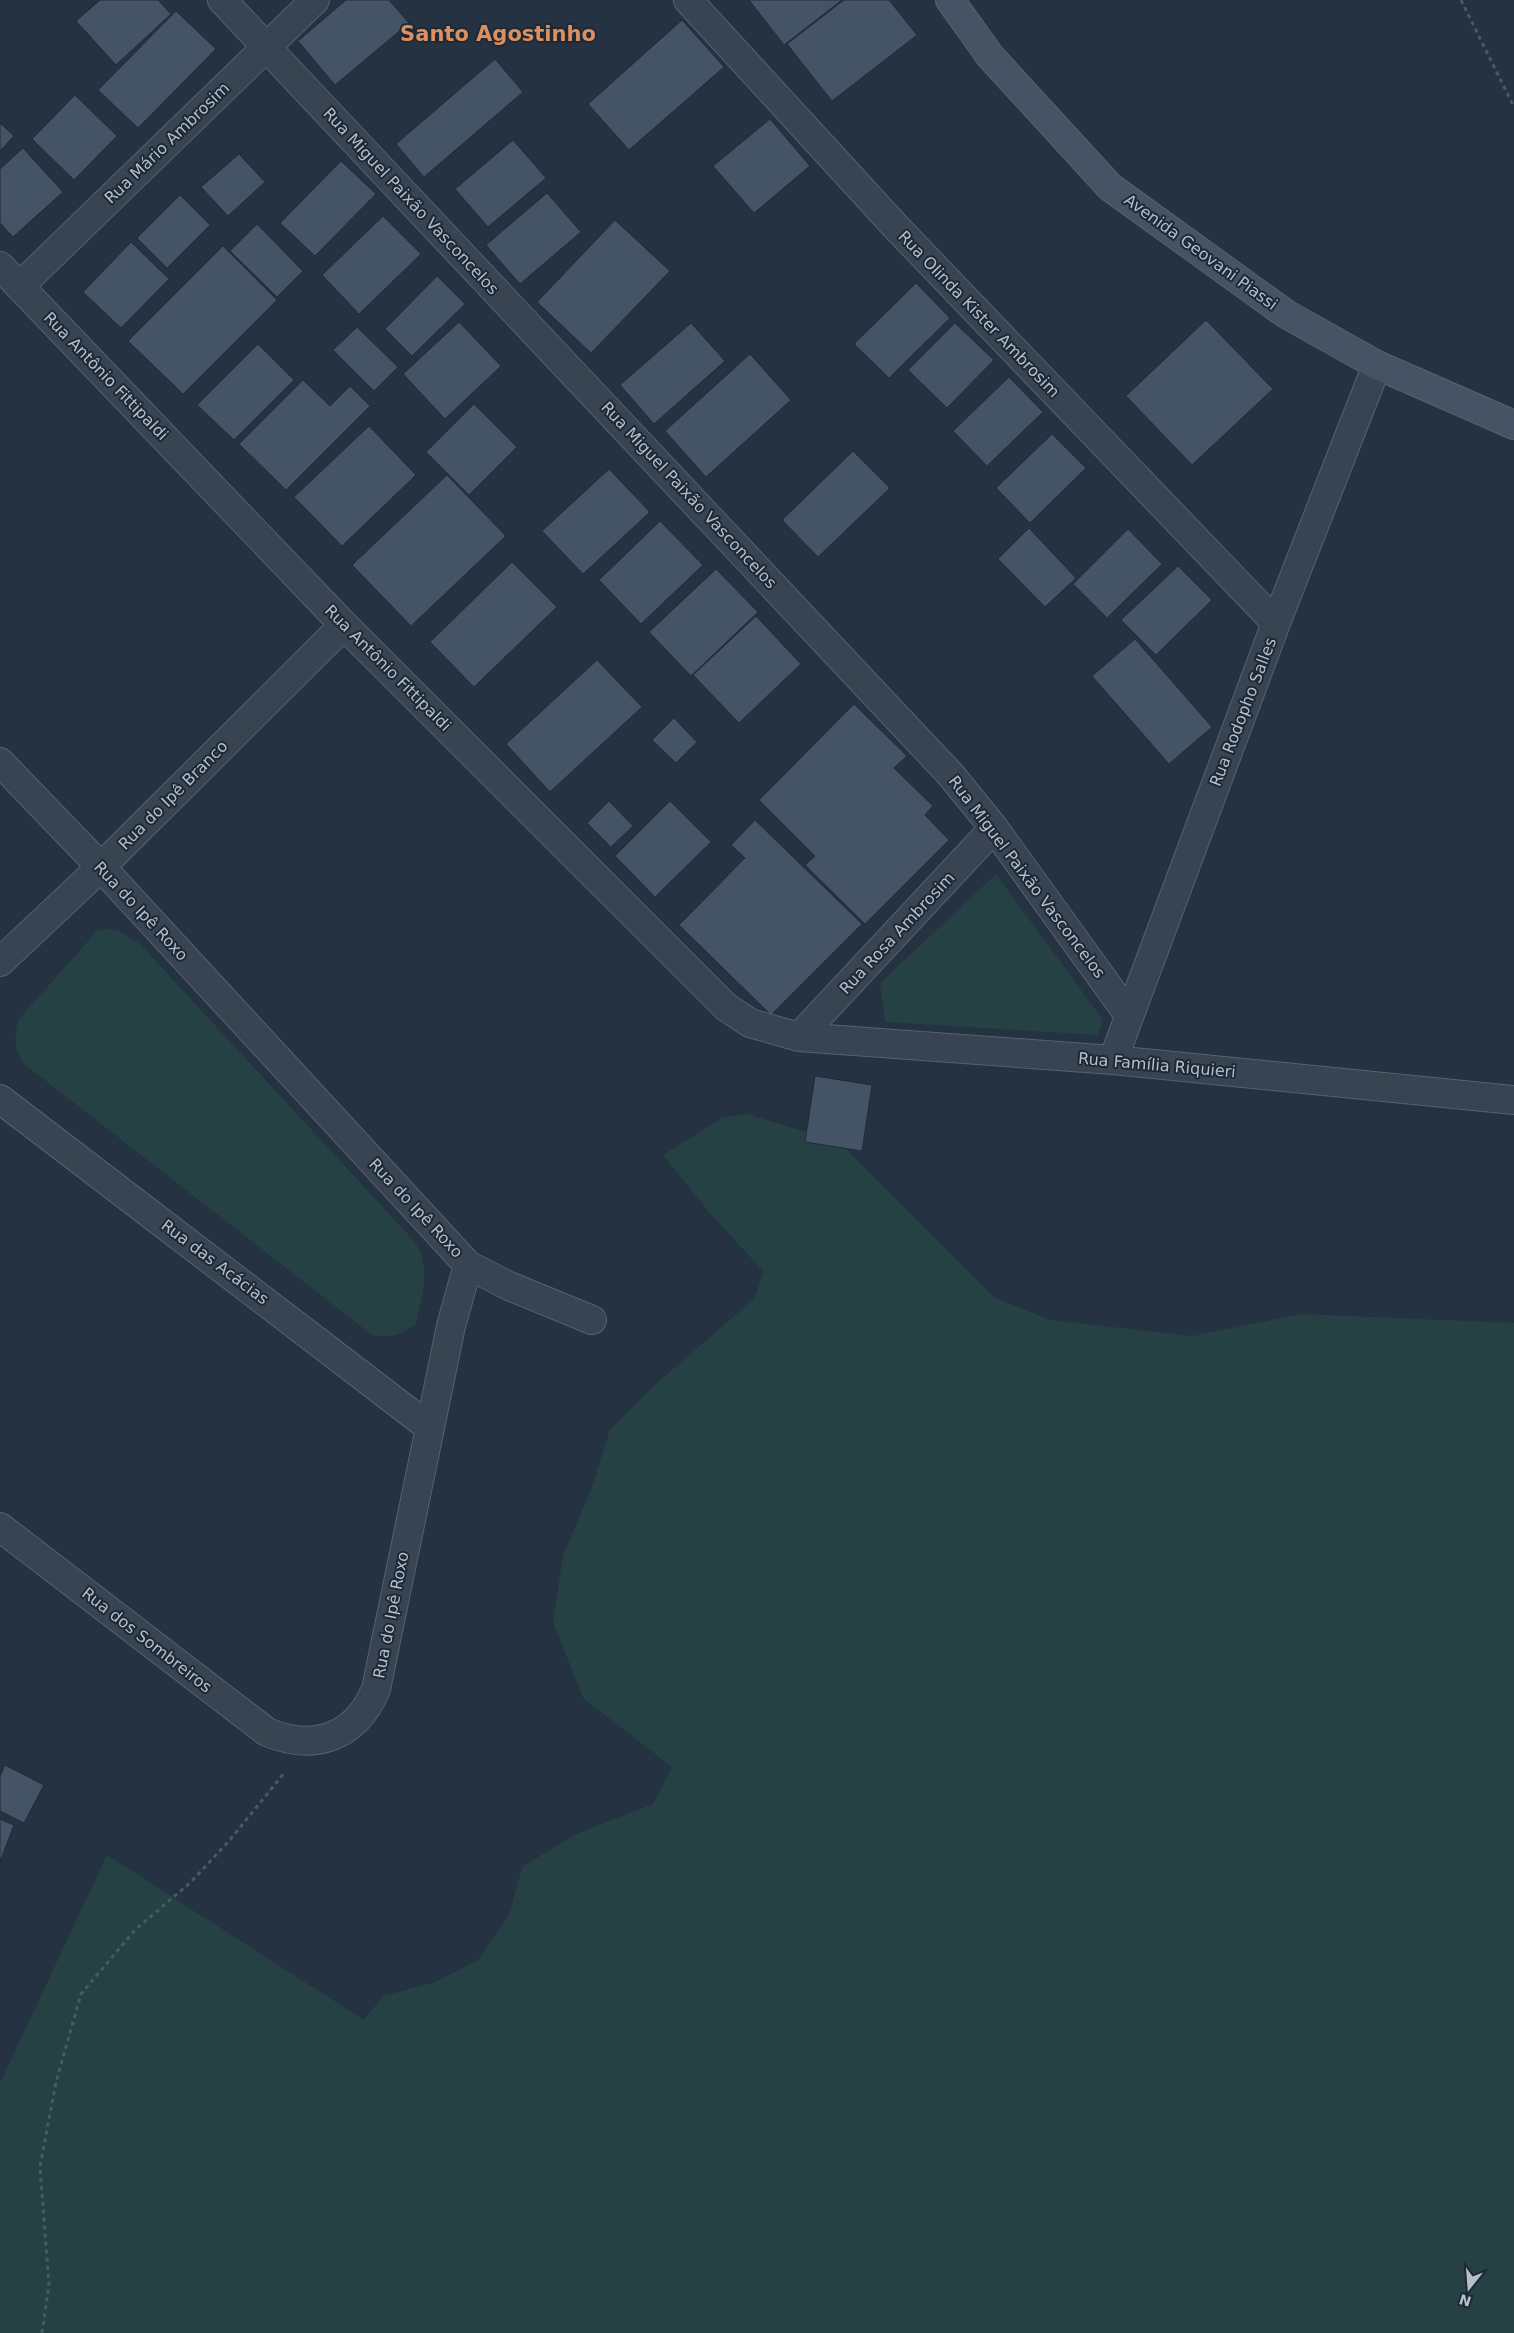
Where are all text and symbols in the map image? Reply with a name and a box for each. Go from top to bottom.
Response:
district label: Santo Agostinho [400,22,596,46]
street label: Rua Mário Ambrosim [101,79,233,207]
street label: Rua Miguel Paixão Vasconcelos [319,104,503,298]
street label: Avenida Geovani Piassi [1121,190,1281,314]
street label: Rua Olinda Kister Ambrosim [894,227,1064,401]
street label: Rua Antônio Fittipaldi [40,308,172,444]
street label: Rua Miguel Paixão Vasconcelos [597,398,781,592]
street label: Rua Antônio Fittipaldi [321,601,455,735]
street label: Rua Rodopho Salles [1206,635,1280,789]
street label: Rua do Ipê Branco [115,737,231,853]
street label: Rua Miguel Paixão Vasconcelos [945,772,1109,982]
street label: Rua do Ipê Roxo [90,857,192,965]
street label: Rua Rosa Ambrosim [836,868,958,998]
street label: Rua Família Riquieri [1077,1049,1237,1081]
street label: Rua do Ipê Roxo [365,1154,467,1262]
street label: Rua das Acácias [158,1215,272,1309]
street label: Rua do Ipê Roxo [369,1550,413,1680]
street label: Rua dos Sombreiros [78,1583,216,1697]
north arrow [1444,2263,1494,2313]
text: N [1457,2291,1473,2310]

